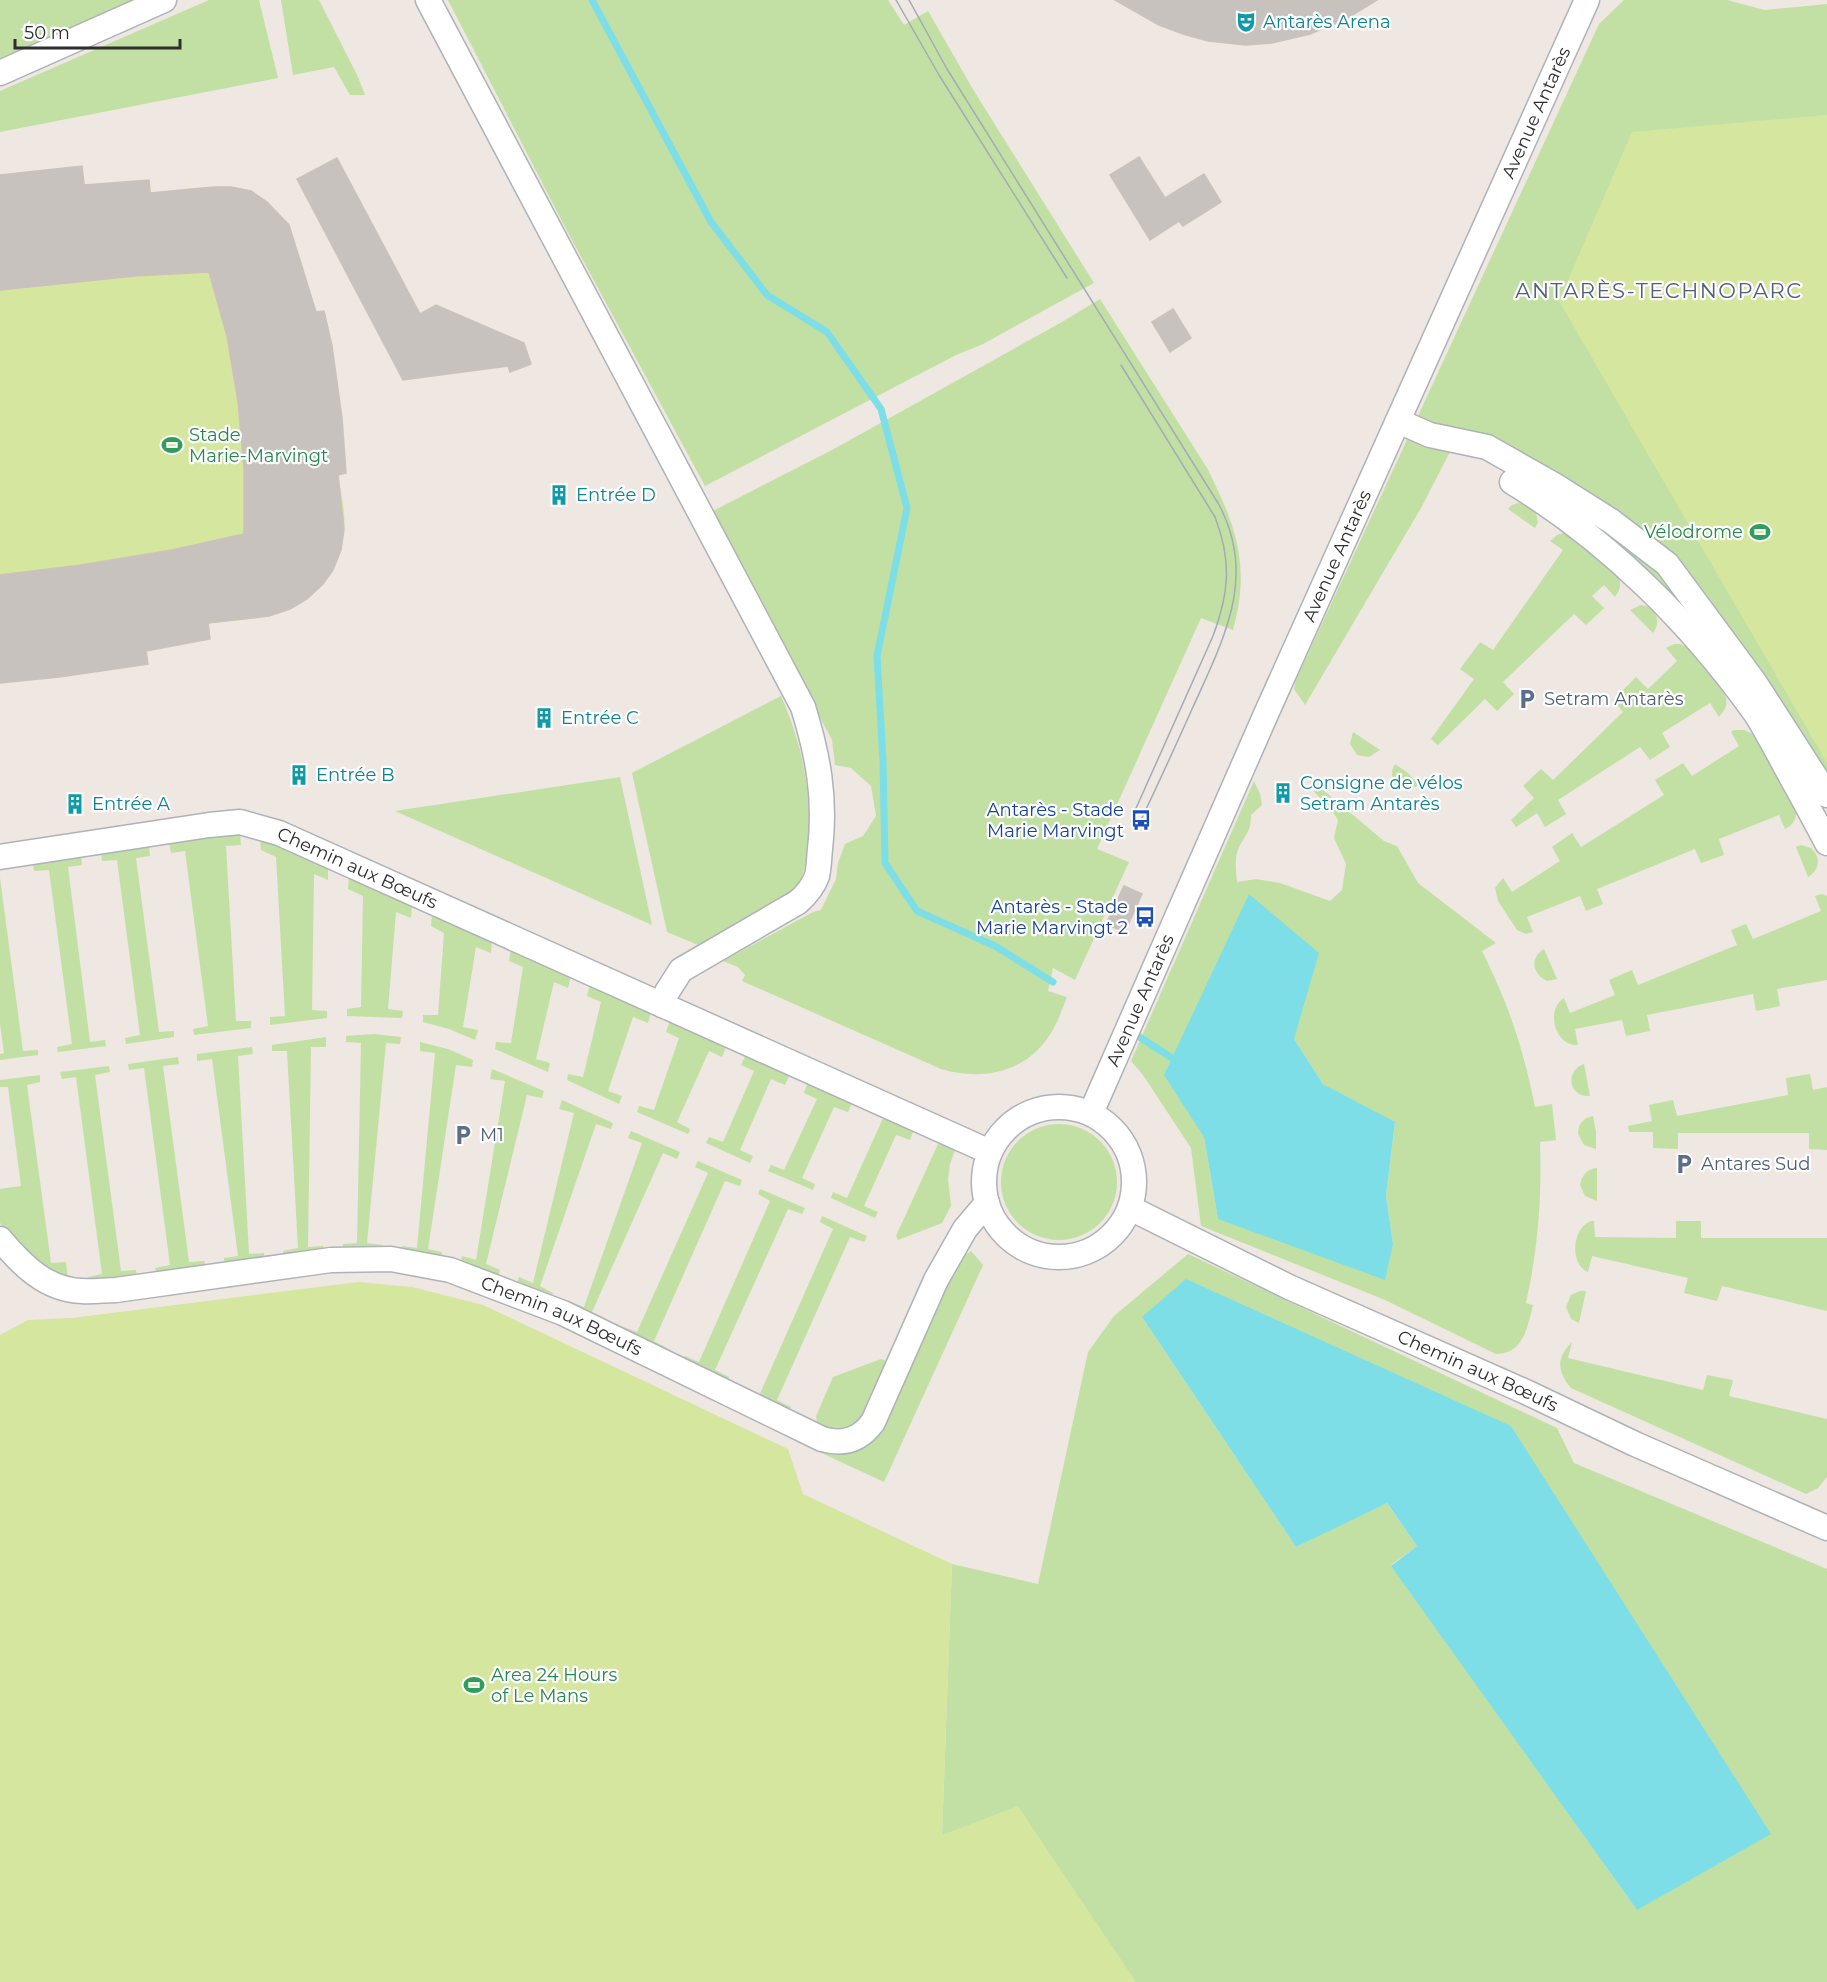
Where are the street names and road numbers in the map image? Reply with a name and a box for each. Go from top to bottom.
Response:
street label: Avenue Antarès [1497,43,1576,182]
street label: Avenue Antarès [1298,486,1376,625]
street label: Chemin aux Bœufs [274,823,441,914]
street label: Avenue Antarès [1102,931,1179,1070]
street label: Chemin aux Bœufs [478,1272,646,1361]
street label: Chemin aux Bœufs [1394,1325,1562,1417]

